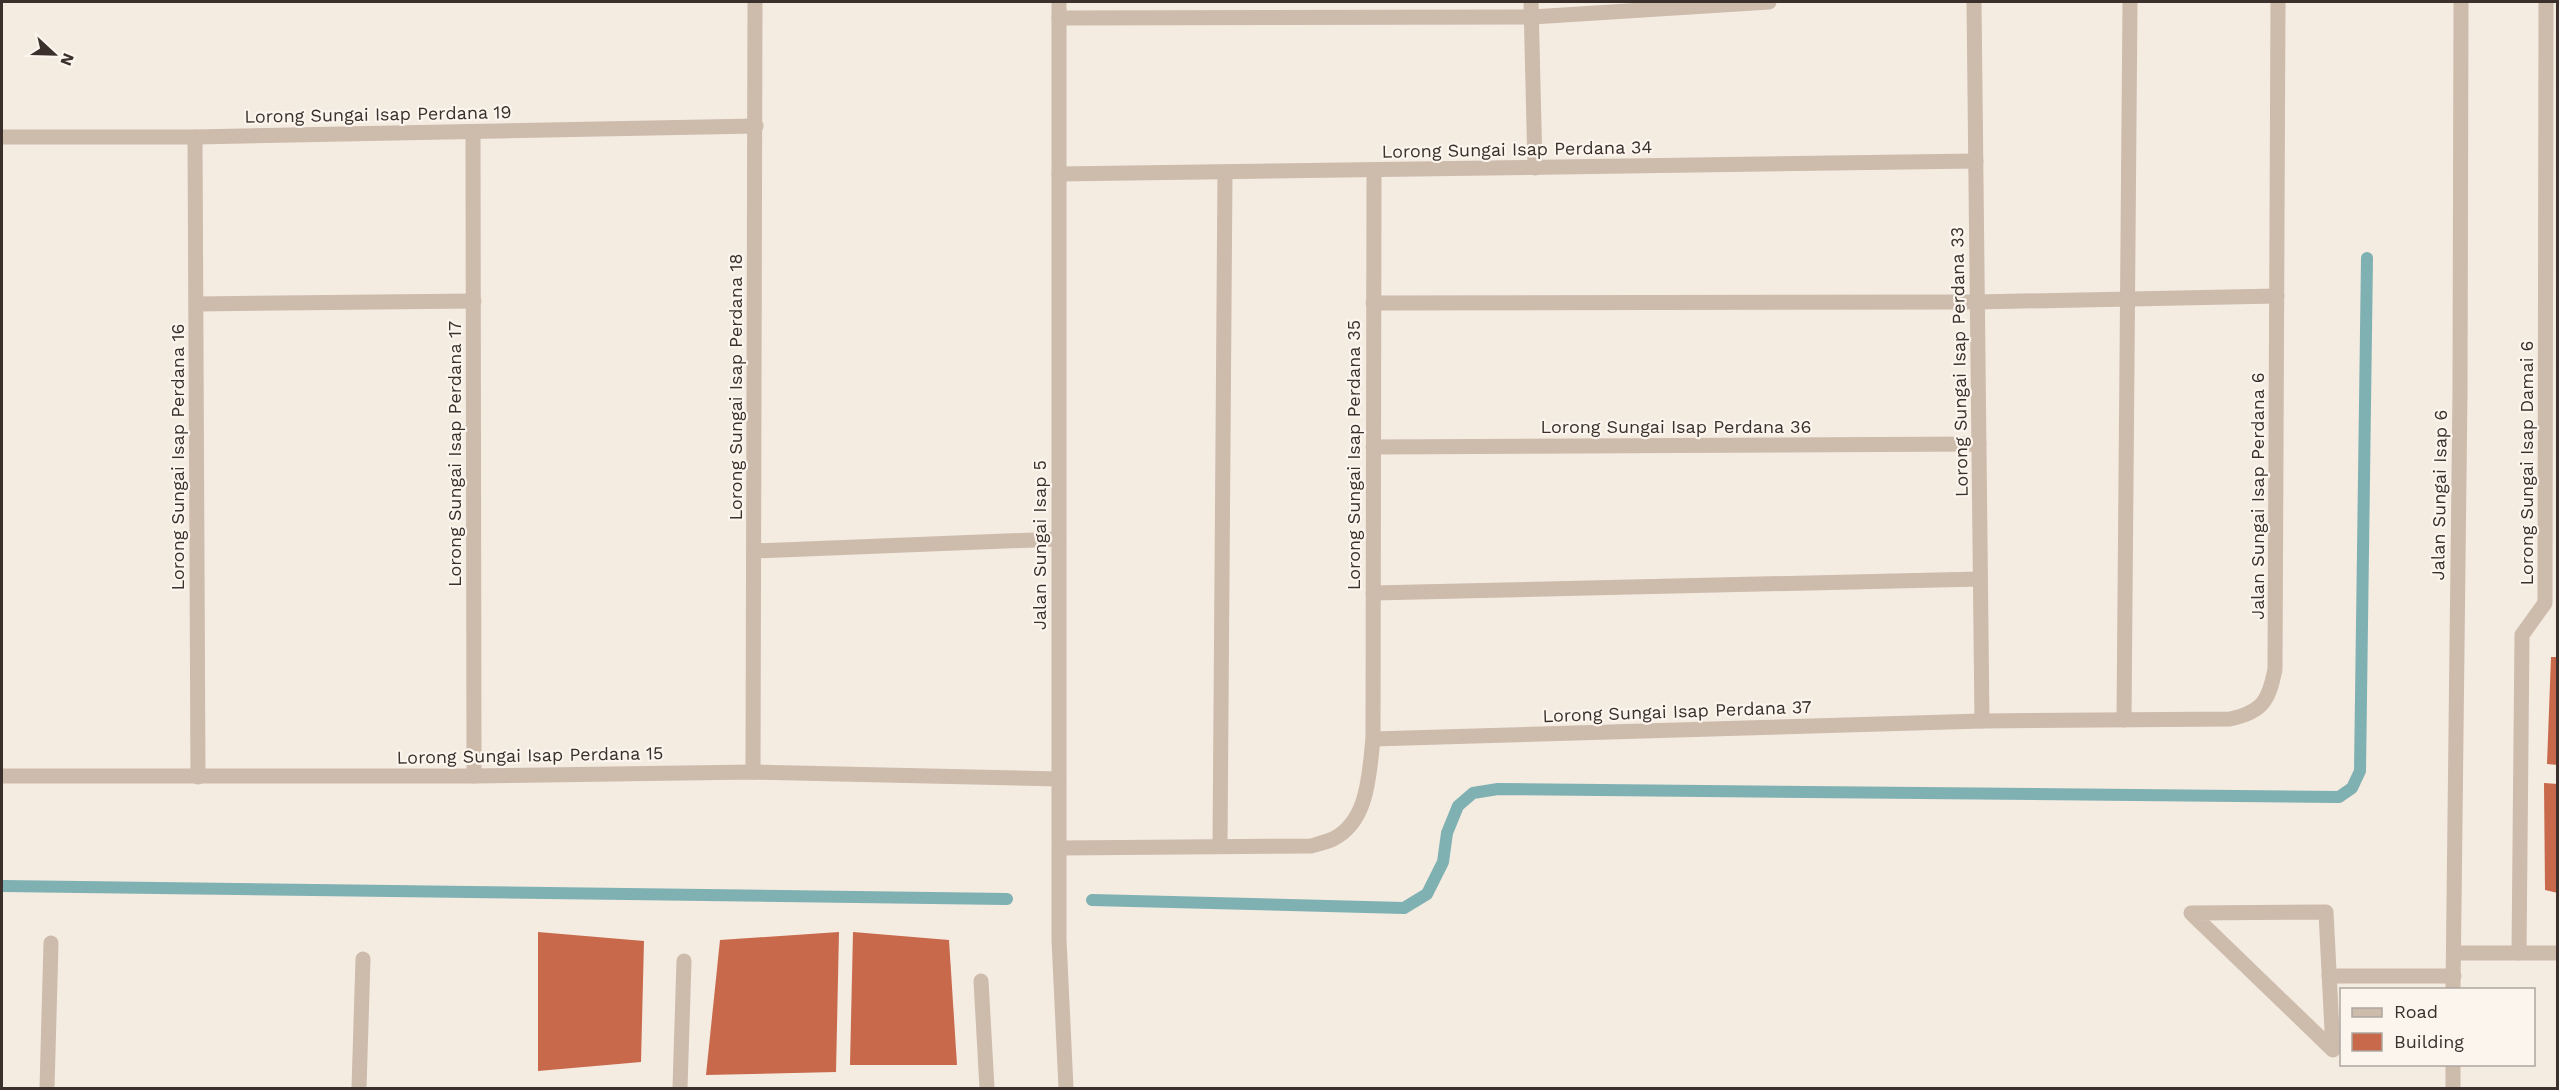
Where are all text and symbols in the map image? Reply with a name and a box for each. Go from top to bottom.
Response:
north arrow [24,24,84,84]
text: N [56,50,78,68]
street label: Lorong Sungai Isap Perdana 19 [244,101,512,127]
street label: Lorong Sungai Isap Perdana 34 [1381,136,1653,162]
street label: Lorong Sungai Isap Perdana 33 [1946,227,1972,497]
street label: Lorong Sungai Isap Perdana 18 [725,253,746,521]
street label: Lorong Sungai Isap Perdana 35 [1343,320,1364,590]
street label: Lorong Sungai Isap Perdana 17 [444,321,465,587]
street label: Lorong Sungai Isap Perdana 16 [167,323,188,591]
street label: Lorong Sungai Isap Damai 6 [2516,340,2537,586]
street label: Jalan Sungai Isap Perdana 6 [2247,372,2268,620]
street label: Jalan Sungai Isap 6 [2427,410,2451,580]
street label: Lorong Sungai Isap Perdana 36 [1541,416,1811,437]
street label: Jalan Sungai Isap 5 [1029,460,1050,630]
street label: Lorong Sungai Isap Perdana 37 [1542,696,1812,726]
street label: Lorong Sungai Isap Perdana 15 [397,742,663,768]
legend [2340,988,2535,1066]
text: Road [2394,1001,2438,1022]
text: Building [2394,1031,2464,1052]

